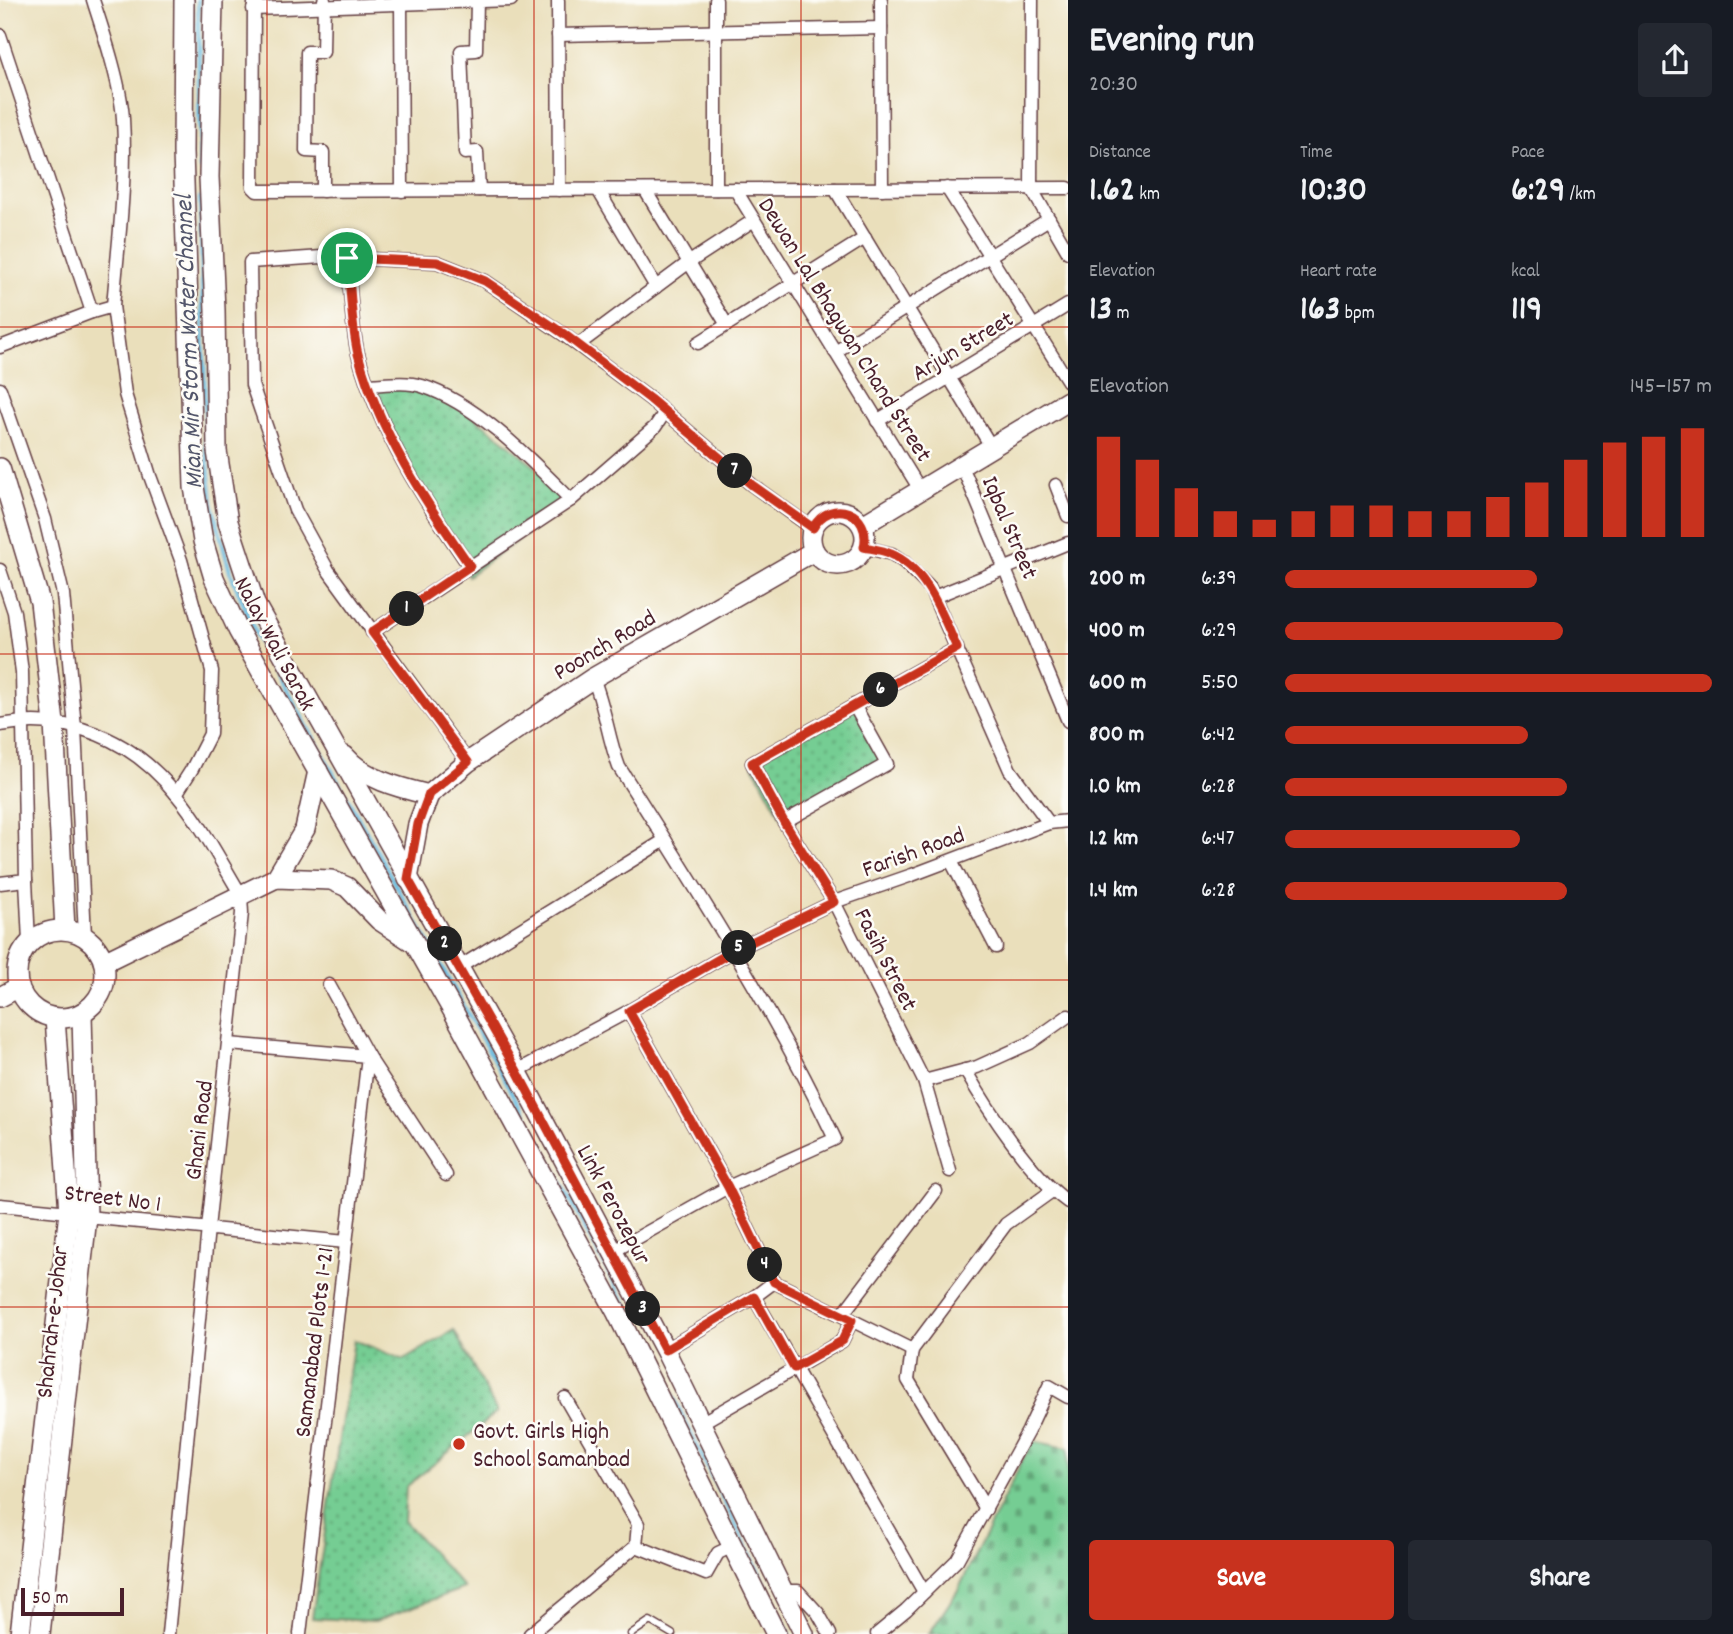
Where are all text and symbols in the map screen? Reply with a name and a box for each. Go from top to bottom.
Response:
text: Evening run [1089,15,1254,70]
button: share [1638,23,1712,97]
text: 20:30 [1089,69,1138,102]
text: Distance [1089,140,1151,167]
text: Time [1300,140,1333,167]
text: Pace [1511,140,1545,167]
text: 1.62 [1089,167,1135,217]
text: 10:30 [1300,167,1367,217]
text: 6:29 [1511,167,1565,217]
text: km [1135,182,1160,209]
text: /km [1565,182,1596,209]
water label: Mian Mir Storm Water Channel [167,192,214,490]
street label: Dewan Lal Bhagwan Chand Street [748,192,939,470]
pin [317,228,377,288]
icon: arrive [328,239,366,277]
text: Elevation [1089,259,1155,286]
text: Heart rate [1300,259,1377,286]
text: kcal [1511,259,1540,286]
text: 13 [1089,286,1112,336]
text: 163 [1300,286,1340,336]
text: 119 [1511,286,1542,336]
text: m [1112,301,1130,328]
text: bpm [1340,301,1375,328]
street label: Arjun Street [906,304,1021,391]
text: Elevation [1089,371,1169,404]
text: 145–157 m [1630,371,1712,404]
pin: 7 [718,454,752,489]
text: 7 [731,457,738,484]
street label: Iqbal Street [971,471,1045,585]
text: 200 m [1089,563,1145,596]
text: 6:39 [1201,563,1237,596]
street label: Nalay Wali Sarak [224,571,323,718]
pin: 1 [390,592,424,626]
text: 1 [404,595,409,622]
street label: Poonch Road [548,603,663,691]
text: 400 m [1089,615,1145,648]
text: 6:29 [1201,615,1237,648]
text: 600 m [1089,667,1146,700]
text: 5:50 [1201,667,1239,700]
pin: 6 [864,672,898,708]
text: 6 [876,676,885,703]
text: 800 m [1089,719,1144,752]
text: 6:42 [1201,719,1236,752]
text: 1.0 km [1089,771,1141,804]
text: 6:28 [1201,771,1235,804]
street label: Farish Road [858,820,970,888]
text: 1.2 km [1089,823,1138,856]
text: 6:47 [1201,823,1234,856]
text: 1.4 km [1089,875,1138,908]
text: 6:28 [1201,875,1235,908]
street label: Fasih Street [844,903,925,1018]
pin: 2 [428,926,462,962]
text: 2 [440,930,449,957]
pin: 5 [722,930,756,965]
text: 5 [734,934,743,961]
street label: Ghani Road [178,1079,224,1182]
street label: Link Ferozepur [566,1139,658,1272]
street label: Street No 1 [62,1177,163,1223]
street label: Shahrah-e-Johar [29,1245,79,1400]
street label: Samanabad Plots 1-21 [287,1245,345,1439]
pin: 4 [748,1248,782,1282]
text: 4 [761,1251,768,1278]
pin: 3 [626,1292,660,1326]
text: 3 [638,1295,647,1322]
place label: Govt. Girls High School Samanbad [473,1416,630,1478]
marker: Govt. Girls High School Samanbad [451,1436,467,1452]
button: Save [1089,1540,1394,1620]
button: Share [1408,1540,1712,1620]
scale bar [21,1585,124,1617]
text: 50 m [32,1586,69,1613]

